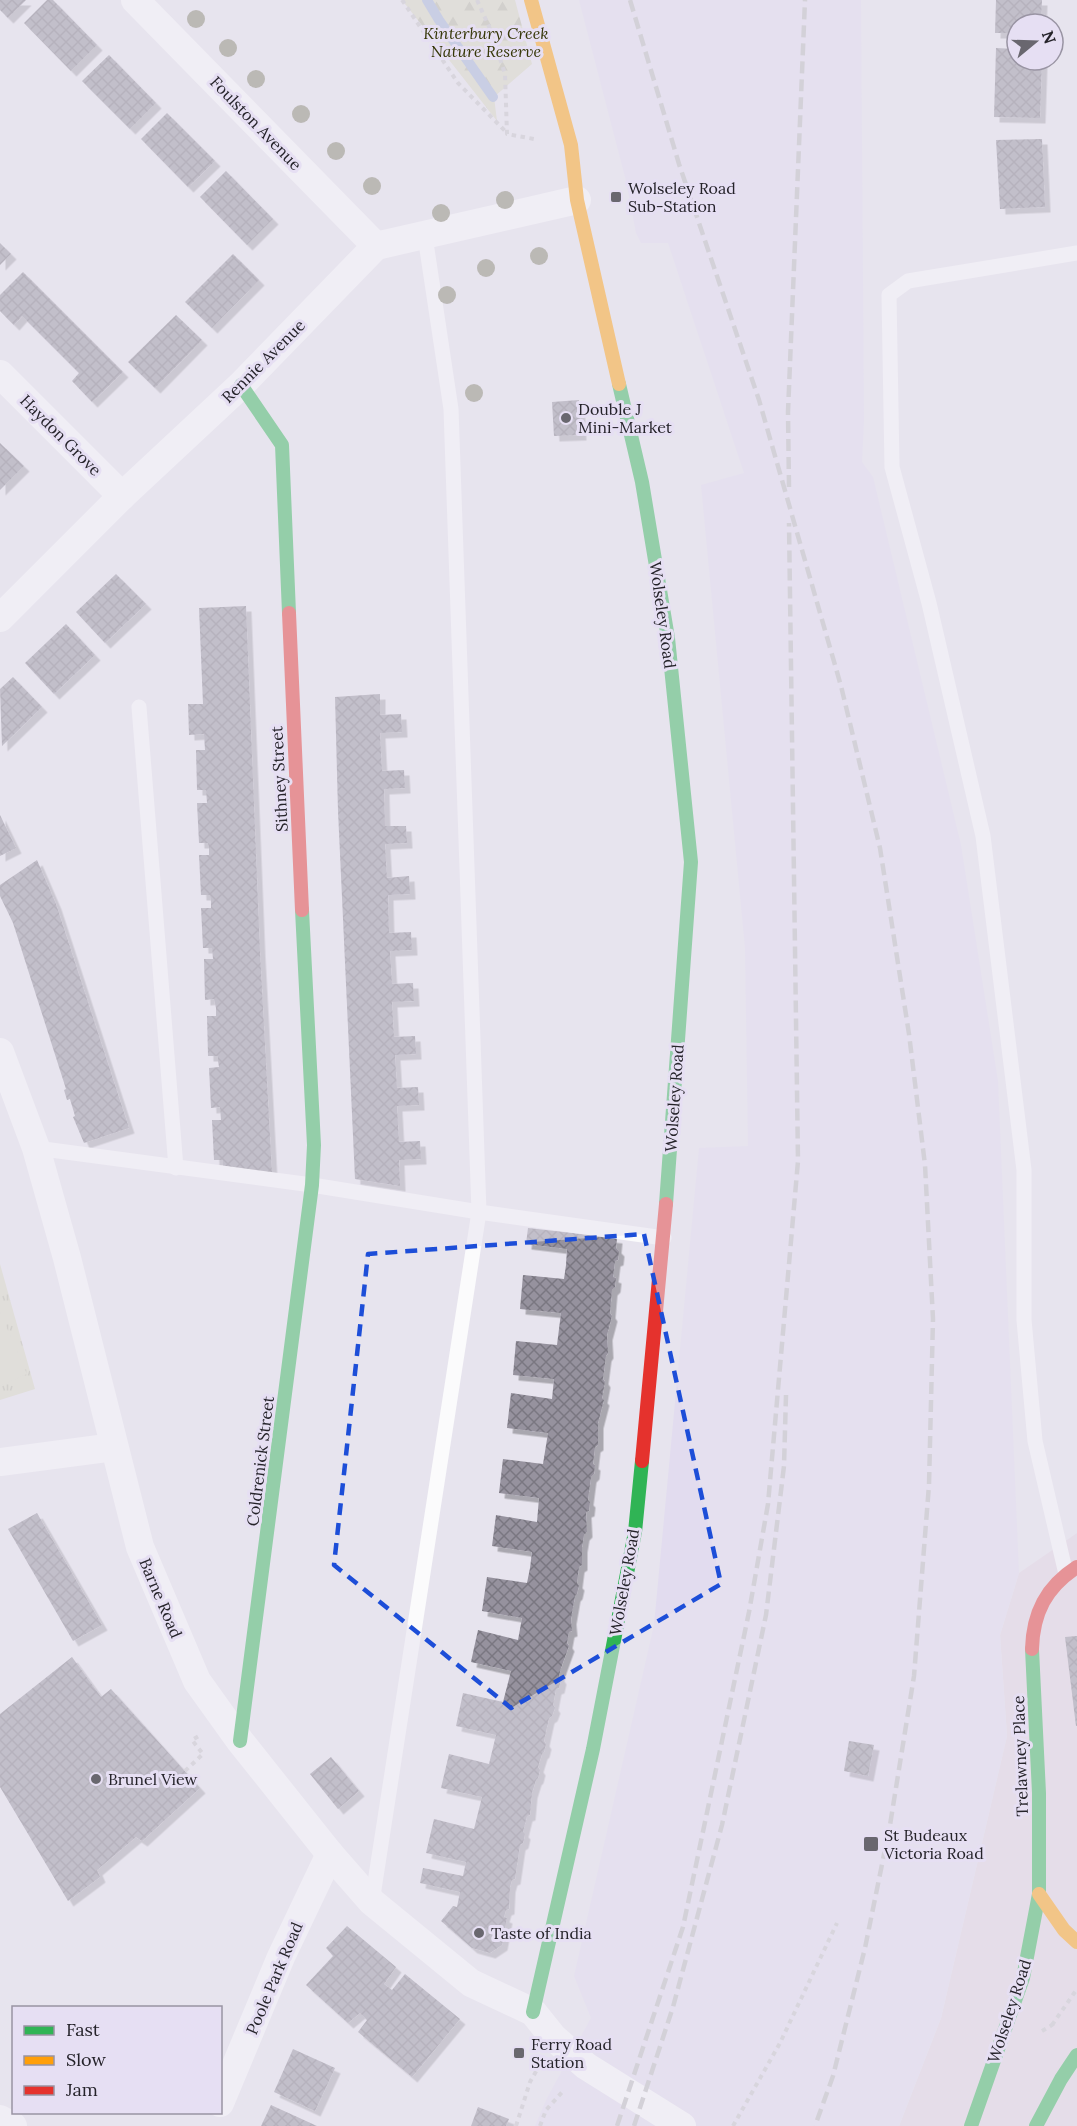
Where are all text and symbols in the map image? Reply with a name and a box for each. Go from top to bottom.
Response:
north arrow [1005,12,1065,72]
park label: Kinterbury Creek Nature Reserve [423,23,549,61]
text: N [1038,28,1061,46]
street label: Foulston Avenue [206,72,306,174]
place label: Wolseley Road Sub-Station [628,178,736,216]
marker: Wolseley Road Sub-Station [609,190,623,204]
street label: Rennie Avenue [217,315,309,407]
street label: Haydon Grove [16,390,106,480]
place label: Double J Mini-Market [578,399,673,437]
marker: Double J Mini-Market [559,411,573,425]
street label: Wolseley Road [646,560,680,670]
street label: Sithney Street [266,725,292,832]
street label: Wolseley Road [660,1043,688,1152]
street label: Coldrenick Street [242,1394,278,1527]
street label: Wolseley Road [605,1527,643,1637]
street label: Barne Road [135,1555,187,1641]
street label: Trelawney Place [1008,1695,1032,1817]
place label: Brunel View [108,1769,198,1789]
marker: Brunel View [89,1772,103,1786]
place label: St Budeaux Victoria Road [883,1825,984,1863]
marker: St Budeaux Victoria Road [862,1835,880,1853]
street label: Poole Park Road [241,1918,307,2037]
place label: Taste of India [491,1923,592,1943]
marker: Taste of India [472,1926,486,1940]
street label: Wolseley Road [983,1956,1035,2065]
legend [12,2006,222,2114]
text: Fast [66,2018,100,2041]
place label: Ferry Road Station [531,2034,613,2072]
marker: Ferry Road Station [512,2046,526,2060]
text: Slow [66,2048,106,2071]
text: Jam [65,2078,98,2101]

